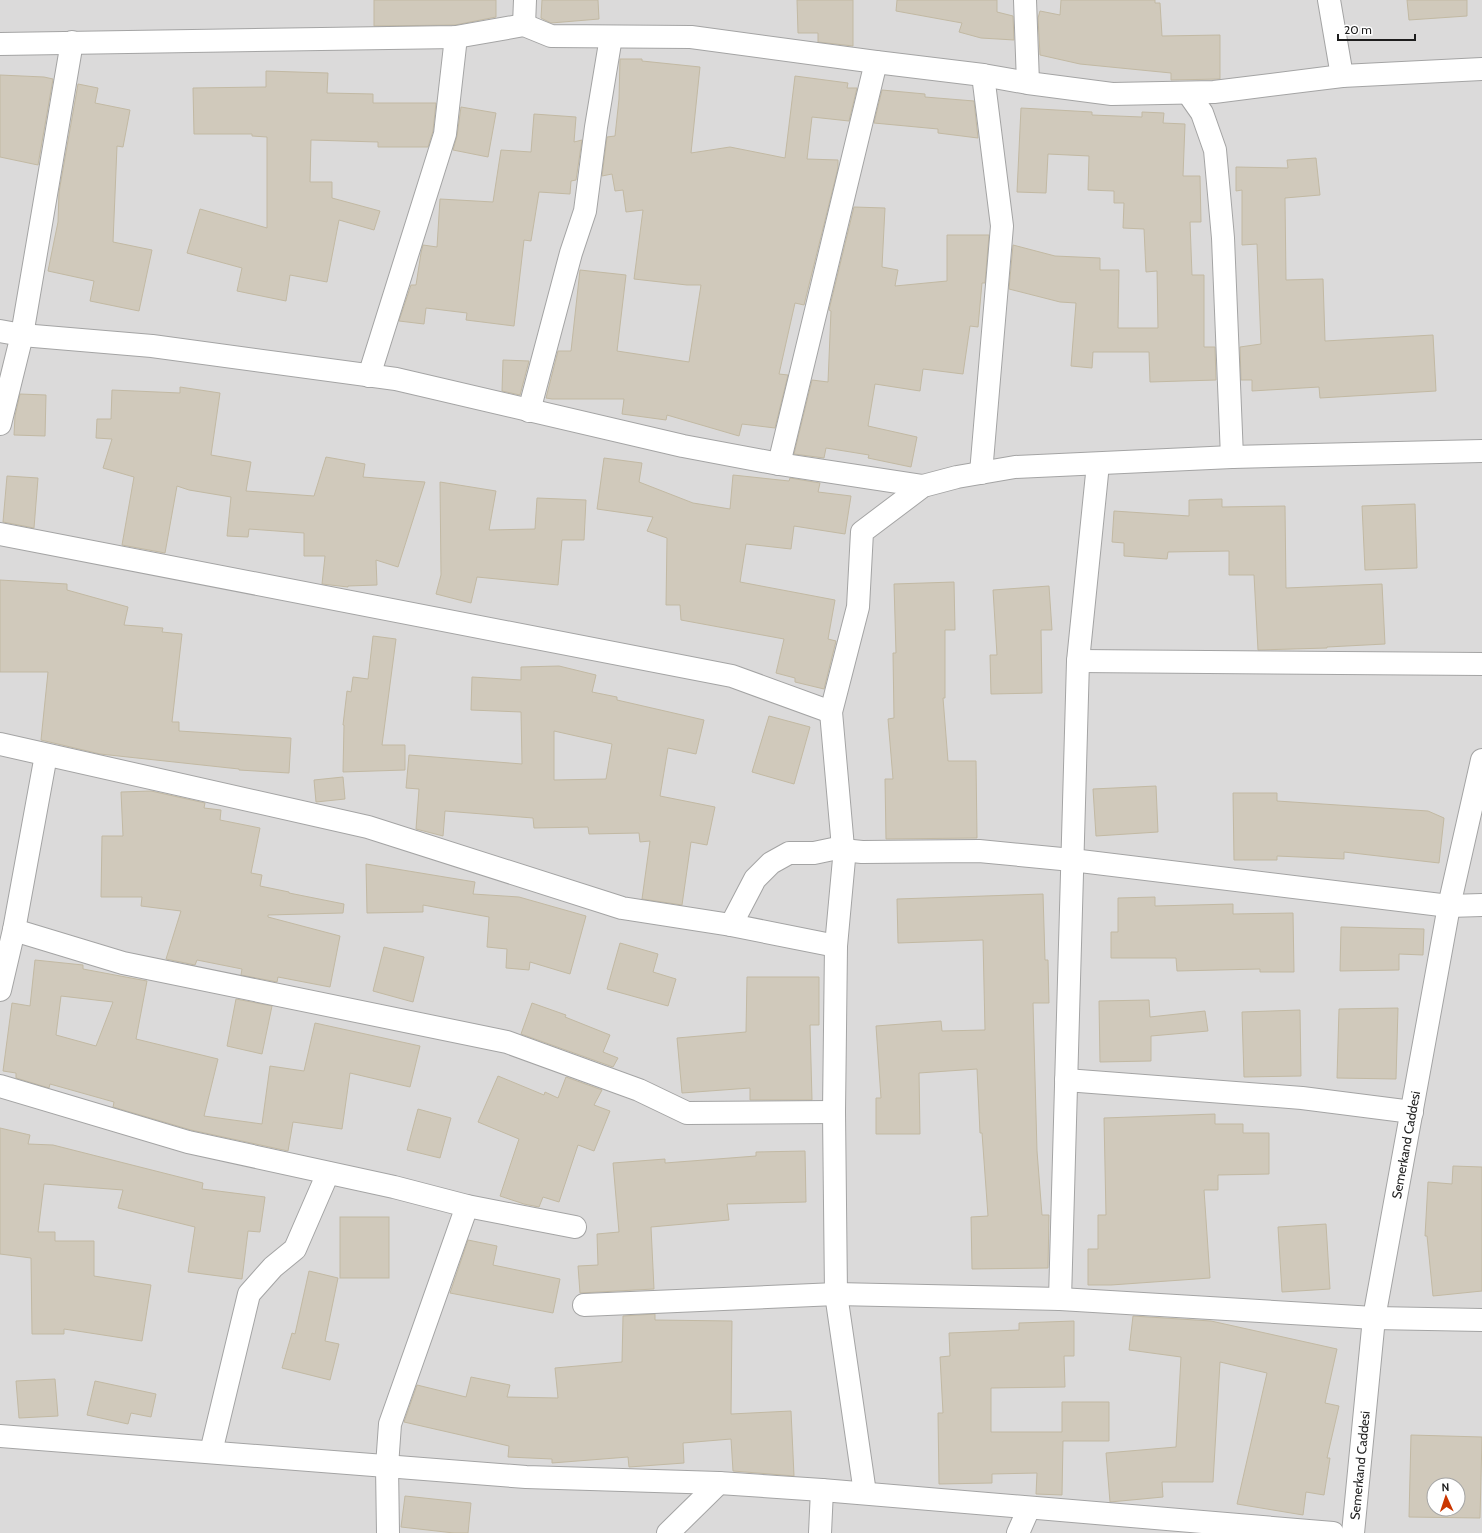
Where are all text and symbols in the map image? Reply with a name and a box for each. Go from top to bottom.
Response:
scale bar [1338,16,1415,42]
text: 20 m [1344,22,1372,37]
street label: Semerkand Caddesi [1388,1090,1423,1200]
street label: Semerkand Caddesi [1346,1410,1373,1521]
north arrow [1426,1477,1466,1517]
text: N [1441,1480,1450,1494]

